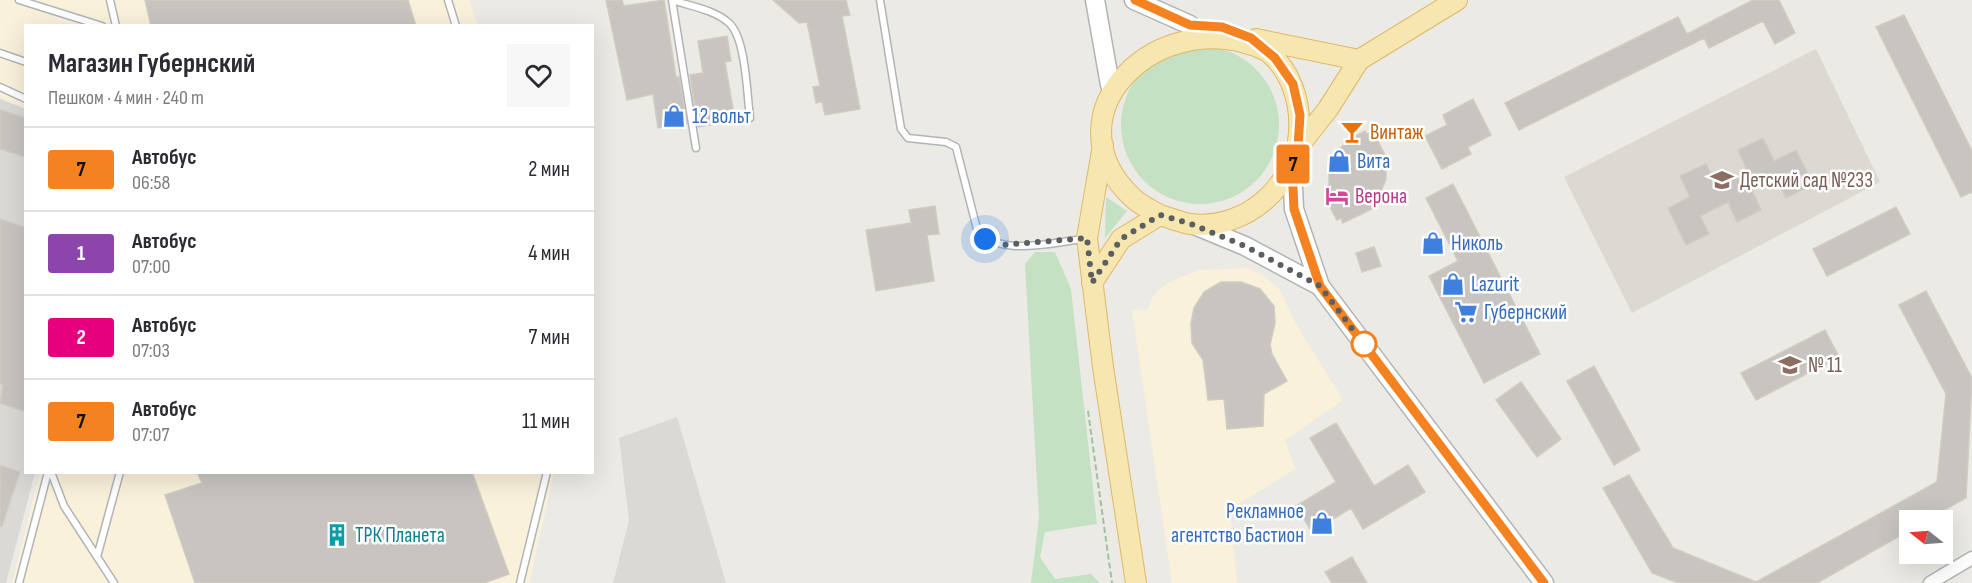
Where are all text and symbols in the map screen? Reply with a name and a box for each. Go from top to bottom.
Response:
button: heart [507,44,570,107]
text: Магазин Губернский [48,47,255,80]
text: Пешком · 4 мин · 240 m [48,86,204,110]
shop icon: 12 вольт [661,103,687,129]
place label: 12 вольт [692,104,751,129]
bar icon: Винтаж [1339,119,1365,145]
place label: Винтаж [1370,120,1424,145]
text: Автобус [132,144,197,171]
line badge: 7 [1274,144,1312,184]
shop icon: Вита [1326,148,1352,174]
place label: Вита [1357,149,1390,174]
text: 7 [1288,152,1298,177]
text: 2 мин [528,156,570,183]
text: 7 [76,157,86,182]
school or university icon: Детский сад №233 [1709,167,1735,193]
place label: Детский сад №233 [1740,168,1873,193]
text: 06:58 [132,171,170,195]
hotel icon: Верона [1324,183,1350,209]
place label: Верона [1355,184,1407,209]
your location [970,224,1000,254]
text: Автобус [132,228,197,255]
shop icon: Николь [1420,230,1446,256]
place label: Николь [1451,231,1503,256]
text: 4 мин [528,240,570,267]
text: 1 [77,241,85,266]
text: 07:00 [132,255,170,279]
shop icon: Lazurit [1440,271,1466,297]
place label: Lazurit [1471,272,1520,297]
supermarket icon: Губернский [1453,299,1479,325]
place label: Губернский [1484,300,1567,325]
text: Автобус [132,312,197,339]
text: 7 мин [529,324,570,351]
text: 2 [76,325,86,350]
unlabelled marker [1351,331,1377,357]
text: 07:03 [132,339,170,363]
school or university icon: № 11 [1777,352,1803,378]
place label: № 11 [1808,353,1842,378]
text: Автобус [132,396,197,423]
text: 11 мин [522,408,570,435]
text: 7 [76,409,86,434]
text: 07:07 [132,423,169,447]
place label: Рекламное агентство Бастион [1171,499,1304,548]
shop icon: Рекламное агентство Бастион [1309,510,1335,536]
north arrow [1899,510,1953,564]
map controls [1899,510,1953,564]
building icon: ТРК Планета [324,522,350,548]
place label: ТРК Планета [355,523,445,548]

